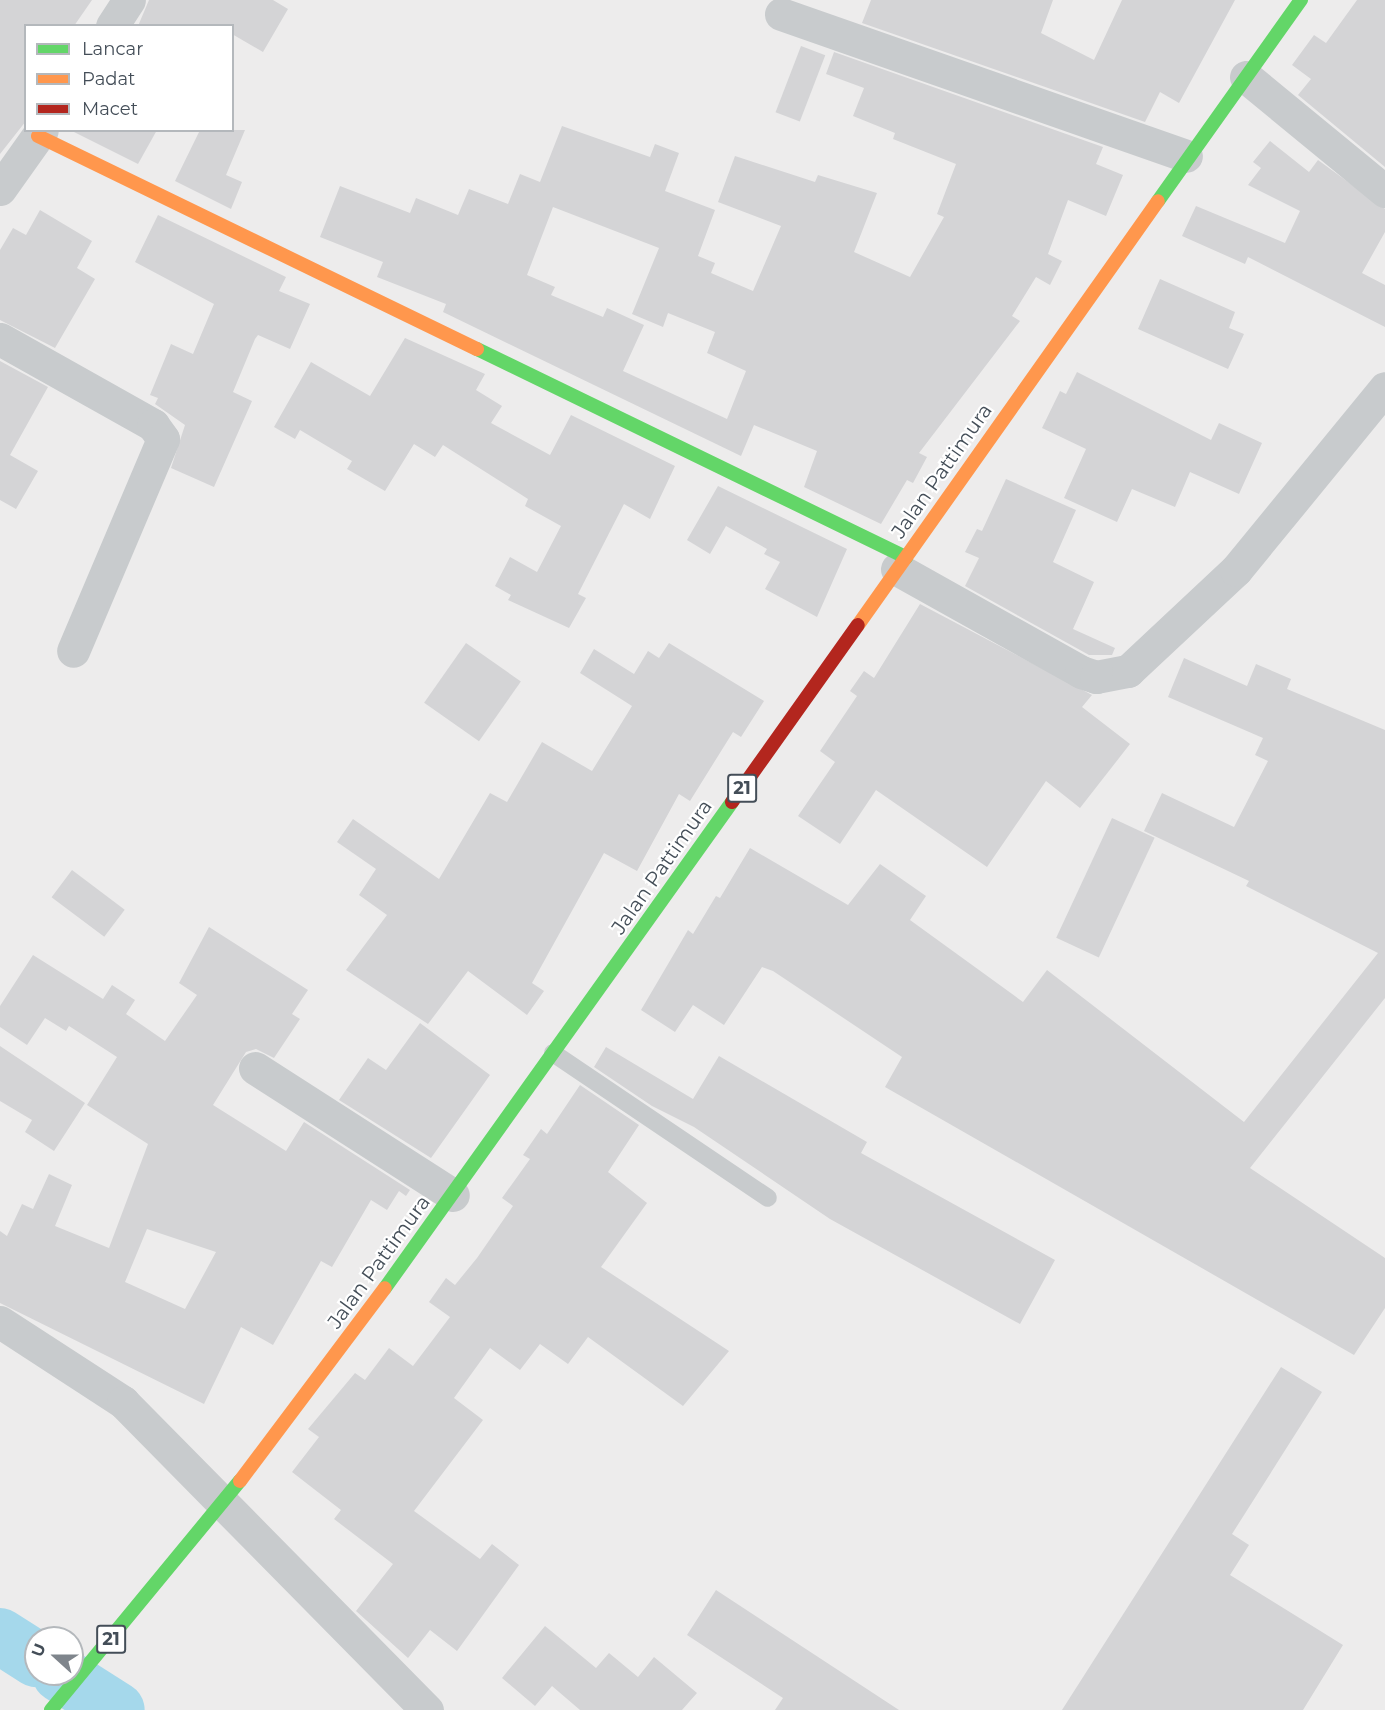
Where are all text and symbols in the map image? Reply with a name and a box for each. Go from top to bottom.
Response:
legend [24,24,234,132]
text: Lancar [82,38,143,60]
text: Padat [82,68,135,90]
text: Macet [82,98,138,120]
street label: Jalan Pattimura [887,399,997,543]
road number: 21 [727,773,757,803]
street label: Jalan Pattimura [607,795,717,939]
street label: Jalan Pattimura [323,1191,435,1333]
road number: 21 [96,1624,126,1654]
north arrow [24,1626,84,1686]
text: U [27,1641,50,1659]

